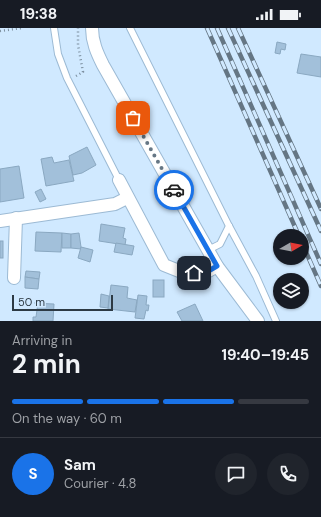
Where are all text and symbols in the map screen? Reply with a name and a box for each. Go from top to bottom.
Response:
text: 19:38 [20,4,57,24]
pin [116,101,150,135]
icon: bag [122,107,144,129]
courier [154,170,194,210]
icon: car [163,179,185,201]
north arrow [273,229,309,265]
map controls [273,229,309,309]
pin [177,256,211,290]
icon: home [183,262,205,284]
button: layers [273,273,309,309]
scale bar [12,293,113,312]
text: 50 m [18,295,45,309]
text: Arriving in [12,332,72,349]
text: 19:40–19:45 [222,345,309,365]
text: 2 min [12,347,81,381]
text: On the way · 60 m [12,410,122,427]
button: chat [215,453,257,495]
button: phone [267,453,309,495]
text: Sam [64,455,96,475]
text: S [28,464,38,484]
text: Courier · 4.8 [64,475,136,492]

